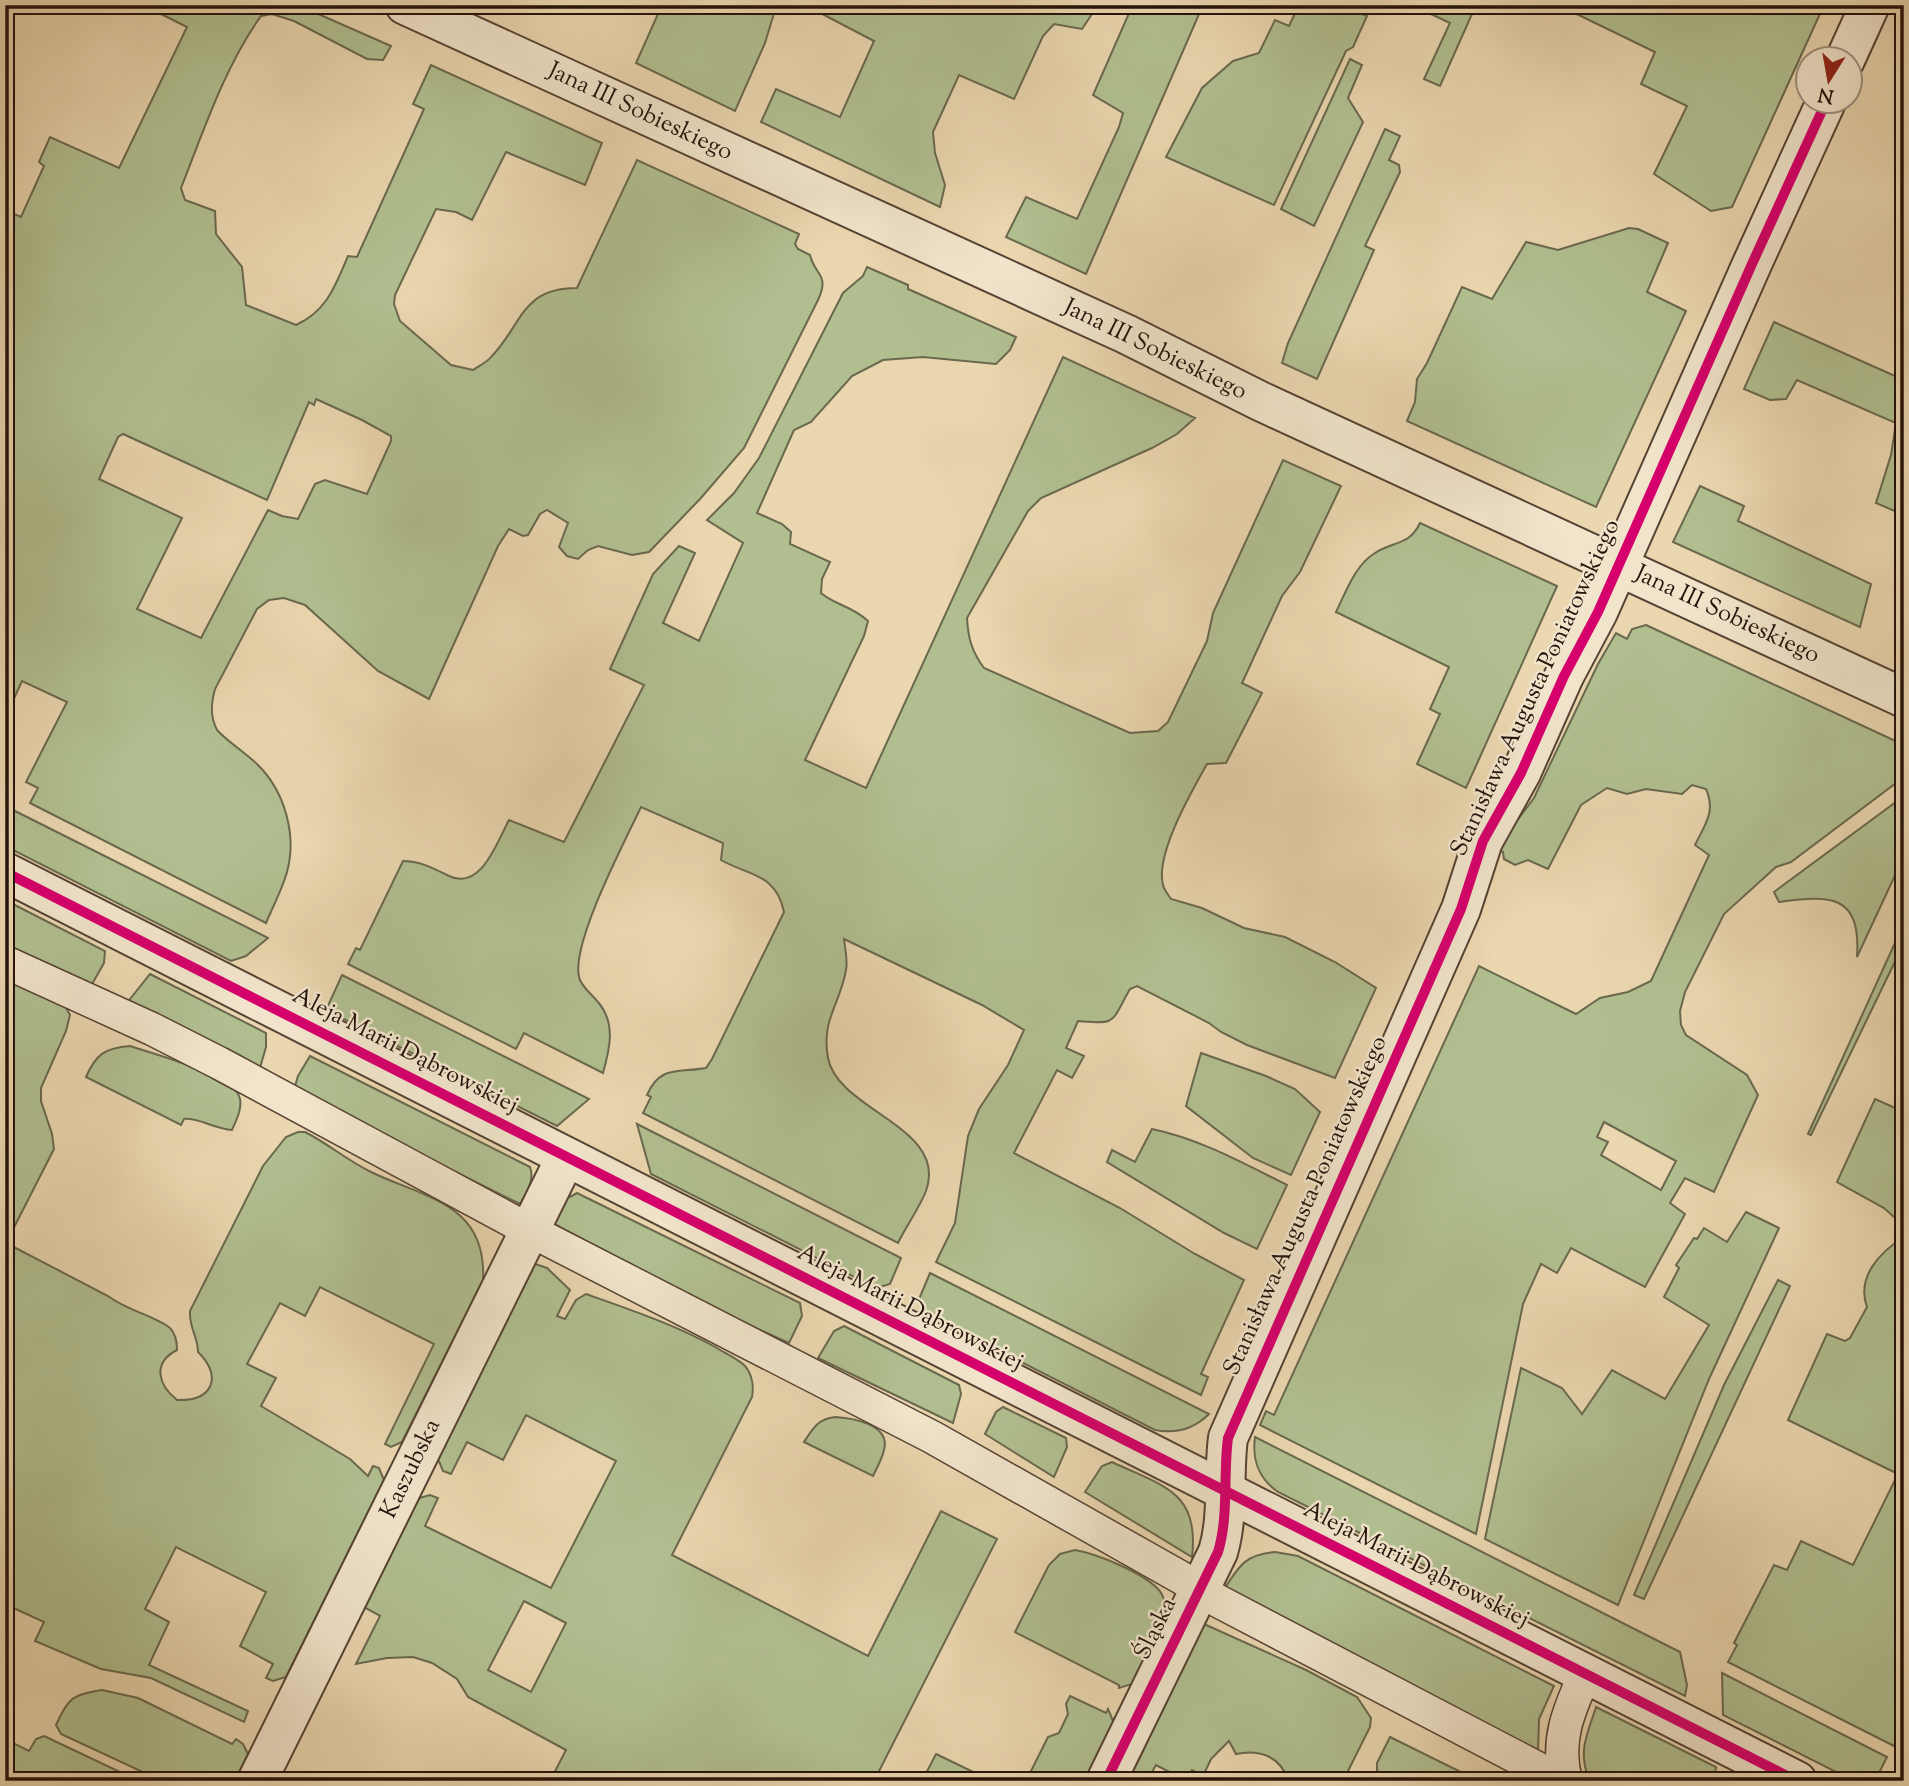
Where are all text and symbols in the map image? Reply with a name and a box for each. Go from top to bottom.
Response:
north arrow [1794,46,1864,116]
street label: Jana III Sobieskiego [540,53,738,170]
text: N [1816,80,1836,109]
street label: Jana III Sobieskiego [1056,290,1253,409]
street label: Stanisława Augusta Poniatowskiego [1443,514,1629,862]
street label: Jana III Sobieskiego [1627,556,1825,673]
street label: Aleja Marii Dąbrowskiej [286,979,524,1123]
street label: Stanisława Augusta Poniatowskiego [1216,1031,1396,1381]
street label: Aleja Marii Dąbrowskiej [791,1236,1029,1380]
street label: Kaszubska [372,1413,450,1525]
street label: Aleja Marii Dąbrowskiej [1297,1493,1535,1637]
street label: Śląska [1126,1592,1186,1666]

